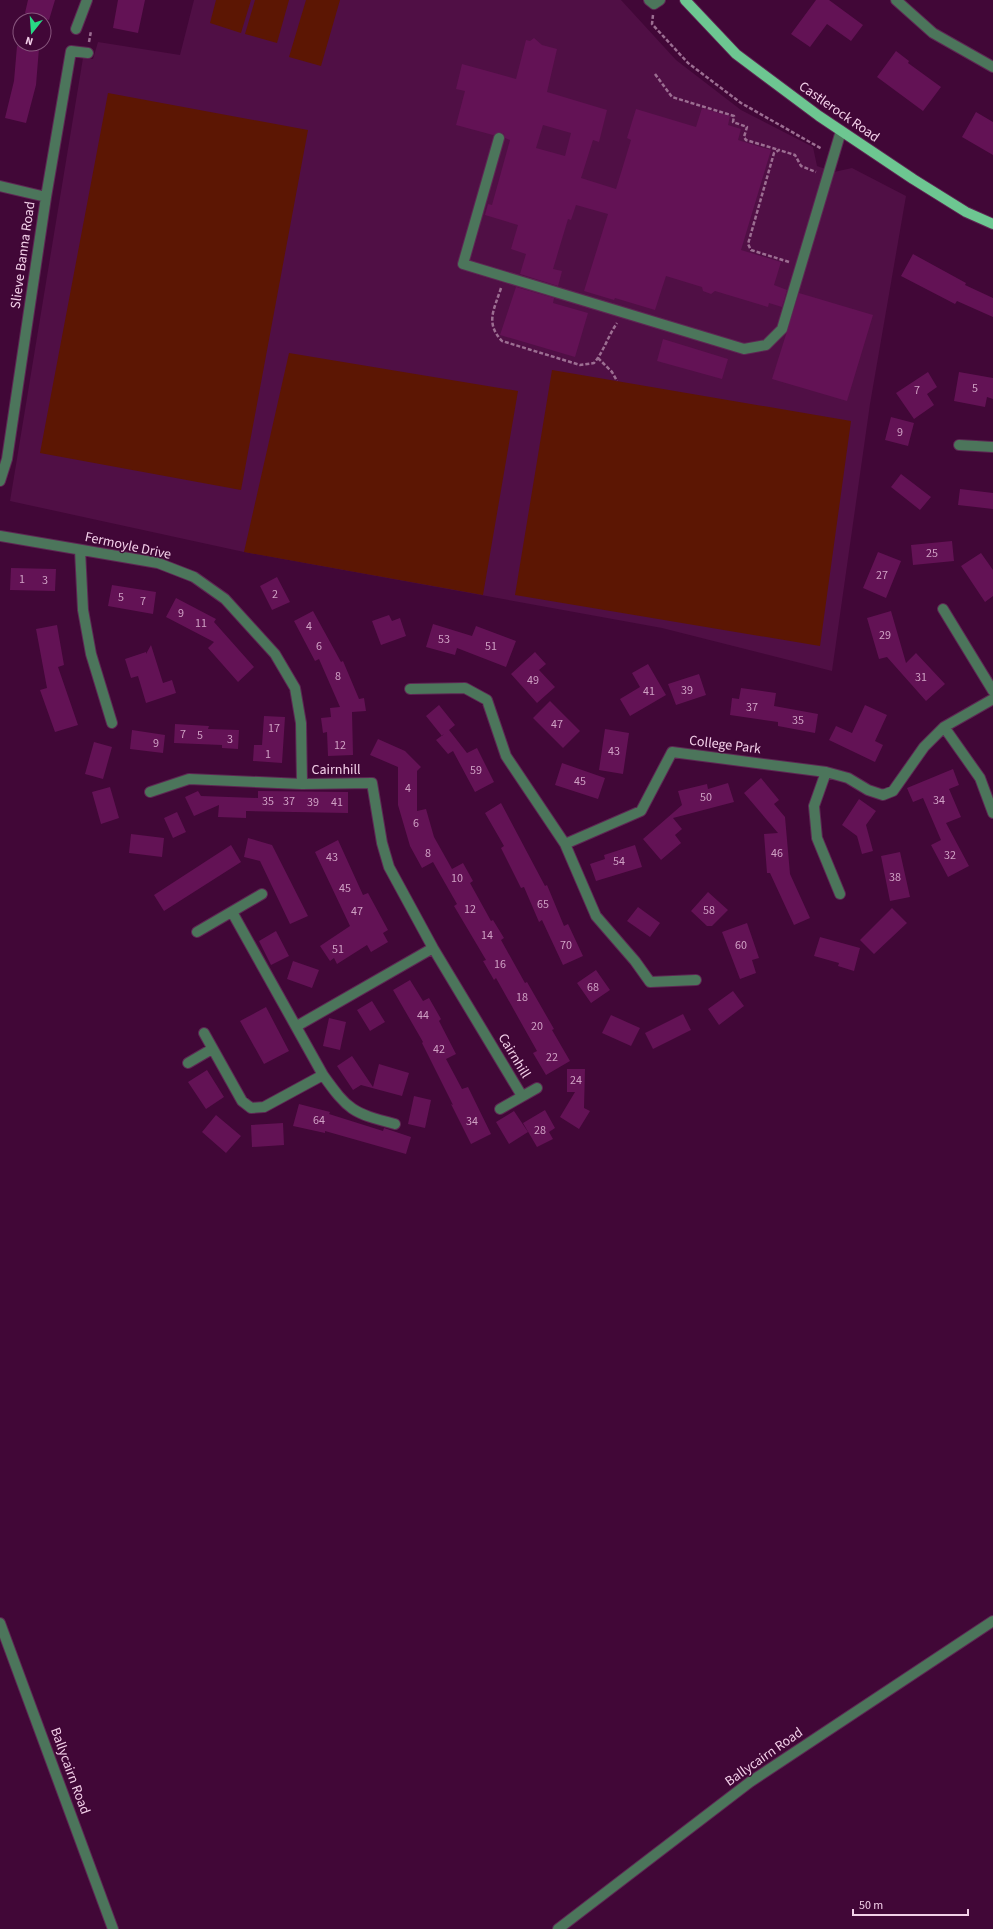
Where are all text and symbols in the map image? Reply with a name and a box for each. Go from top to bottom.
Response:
north arrow [12,12,52,52]
text: N [24,33,35,49]
street label: Castlerock Road [795,77,883,147]
street label: Slieve Banna Road [6,200,40,310]
house number: 5 [972,380,978,397]
house number: 7 [914,382,920,399]
house number: 9 [897,424,903,441]
street label: Fermoyle Drive [83,527,173,565]
house number: 25 [926,545,938,562]
house number: 27 [876,567,888,584]
house number: 1 [19,571,25,588]
house number: 3 [42,572,48,589]
house number: 2 [272,586,278,603]
house number: 5 [118,589,124,606]
house number: 7 [140,593,146,610]
house number: 9 [178,605,184,622]
house number: 11 [195,615,207,632]
house number: 4 [306,618,312,635]
house number: 29 [879,627,891,644]
house number: 53 [438,631,450,648]
house number: 6 [316,638,322,655]
house number: 51 [485,638,497,655]
house number: 8 [335,668,341,685]
house number: 31 [915,669,927,686]
house number: 49 [527,672,539,689]
house number: 39 [681,682,693,699]
house number: 41 [643,683,655,700]
house number: 37 [746,699,758,716]
house number: 35 [792,712,804,729]
house number: 47 [551,716,563,733]
house number: 17 [268,720,280,737]
house number: 7 [180,726,186,743]
house number: 5 [197,727,203,744]
house number: 3 [227,731,233,748]
street label: College Park [688,731,762,759]
house number: 9 [153,735,159,752]
house number: 12 [334,737,346,754]
house number: 43 [608,743,620,760]
house number: 1 [265,746,271,763]
street label: Cairnhill [311,760,361,780]
house number: 59 [470,762,482,779]
house number: 45 [574,773,586,790]
house number: 4 [405,780,411,797]
house number: 50 [700,789,712,806]
house number: 34 [933,792,945,809]
house number: 35 [262,793,274,810]
house number: 37 [283,793,295,810]
house number: 39 [307,794,319,811]
house number: 41 [331,794,343,811]
house number: 6 [413,815,419,832]
house number: 8 [425,845,431,862]
house number: 46 [771,845,783,862]
house number: 32 [944,847,956,864]
house number: 43 [326,849,338,866]
house number: 54 [613,853,625,870]
house number: 38 [889,869,901,886]
house number: 10 [451,870,463,887]
house number: 45 [339,880,351,897]
house number: 65 [537,896,549,913]
house number: 12 [464,901,476,918]
house number: 58 [703,902,715,919]
house number: 47 [351,903,363,920]
house number: 14 [481,927,493,944]
house number: 70 [560,937,572,954]
house number: 60 [735,937,747,954]
house number: 51 [332,941,344,958]
house number: 16 [494,956,506,973]
house number: 68 [587,979,599,996]
house number: 18 [516,989,528,1006]
house number: 44 [417,1007,429,1024]
house number: 20 [531,1018,543,1035]
street label: Cairnhill [493,1030,535,1083]
house number: 42 [433,1041,445,1058]
house number: 22 [546,1049,558,1066]
house number: 24 [570,1072,582,1089]
house number: 64 [313,1112,325,1129]
house number: 34 [466,1113,478,1130]
house number: 28 [534,1122,546,1139]
street label: Ballycairn Road [721,1723,807,1791]
street label: Ballycairn Road [45,1725,95,1817]
scale bar [853,1891,968,1917]
text: 50 m [859,1897,883,1914]

